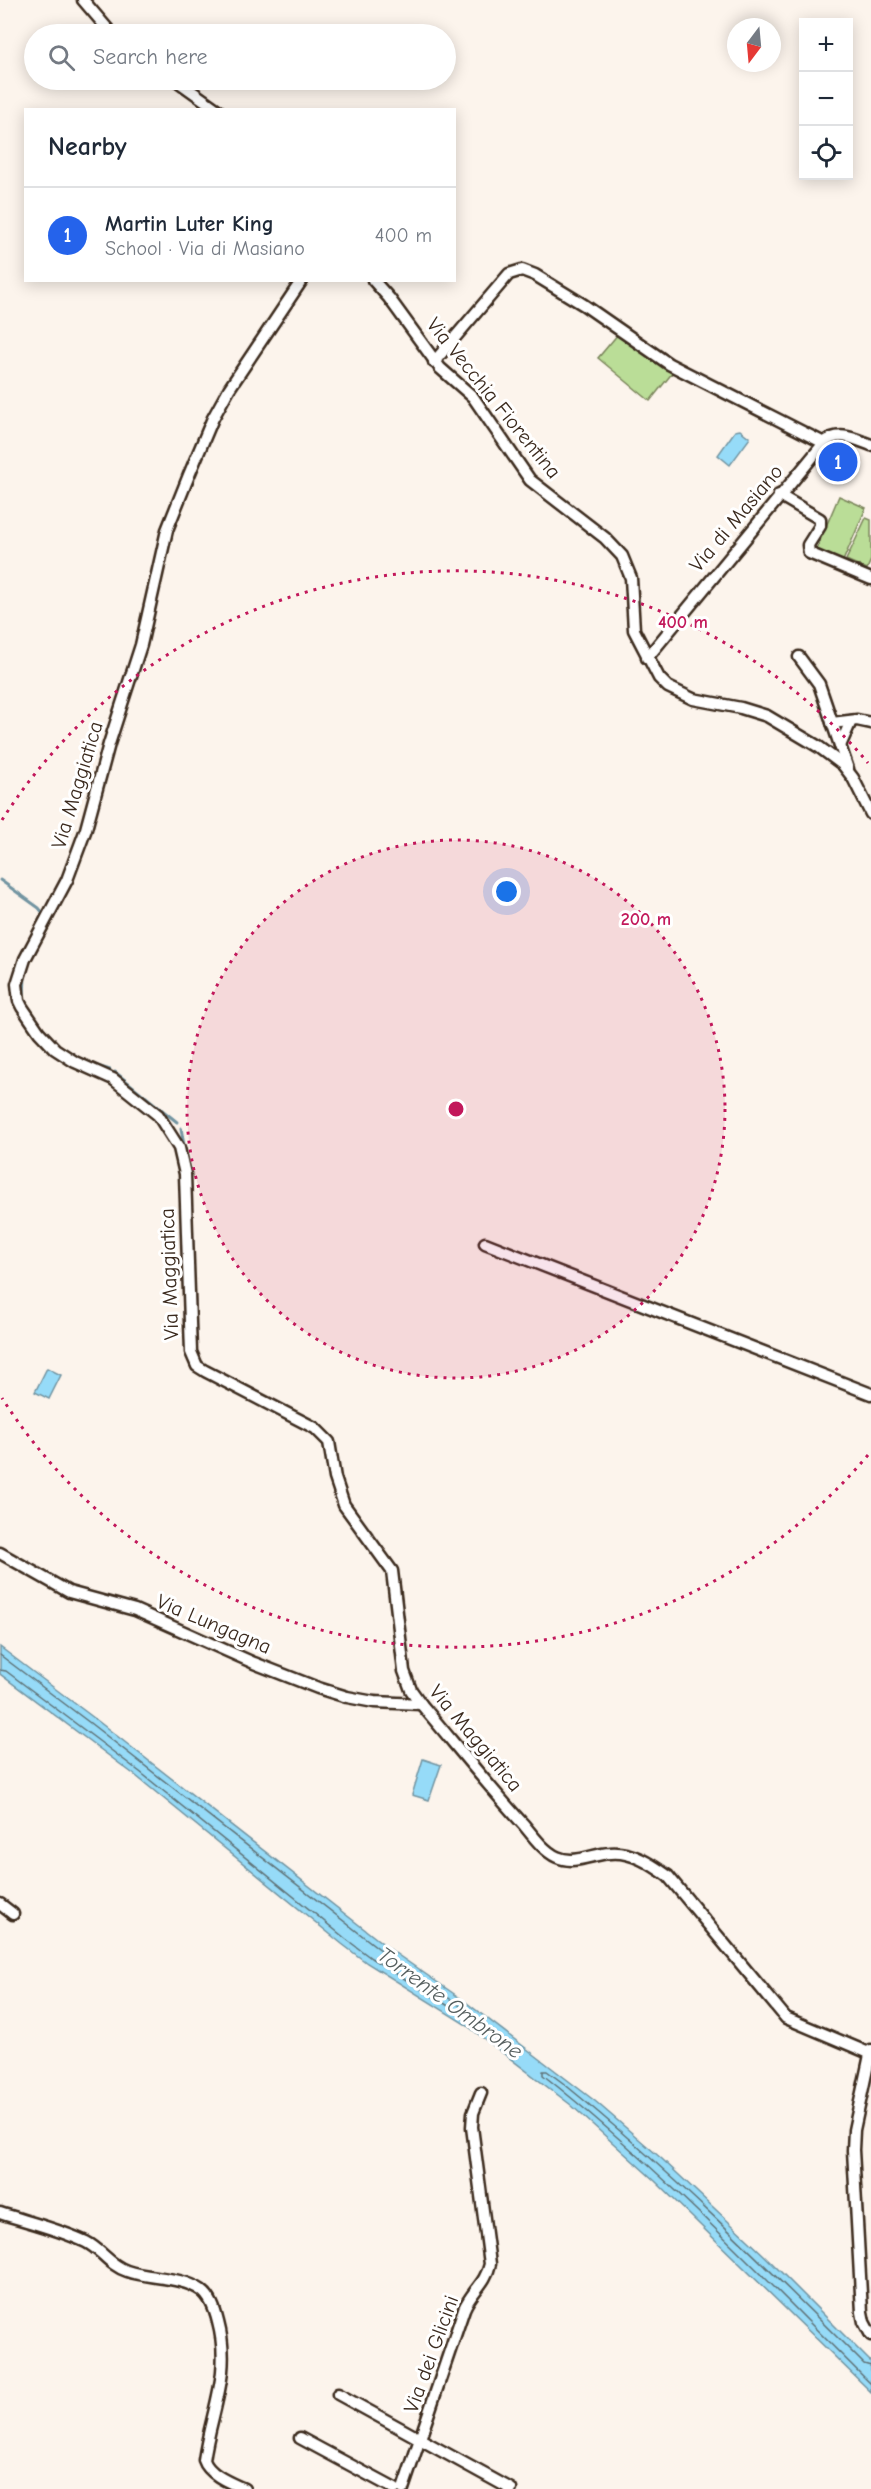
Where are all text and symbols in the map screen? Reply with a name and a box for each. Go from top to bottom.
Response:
north arrow [727,18,781,72]
map controls [799,18,853,180]
button: + [799,18,853,72]
search box [24,24,456,90]
icon: search [45,41,78,74]
text: Search here [93,44,208,70]
button: − [799,72,853,126]
button: locate [799,126,853,180]
text: Nearby [48,132,127,162]
text: Martin Luter King [105,211,274,237]
text: 1 [64,224,71,247]
text: 400 m [375,224,432,247]
text: School · Via di Masiano [105,237,305,260]
street label: Via Vecchia Fiorentina [422,313,566,483]
pin: 1 [818,440,858,484]
street label: Via di Masiano [684,460,788,576]
text: 400 m [658,612,708,633]
street label: Via Maggiatica [46,718,108,852]
your location [492,877,521,906]
text: 200 m [621,909,671,930]
centre of rings [446,1099,466,1119]
street label: Via Maggiatica [155,1208,183,1340]
street label: Via Lungagna [153,1589,275,1659]
street label: Via Maggiatica [424,1680,528,1796]
water label: Torrente Ombrone [372,1942,528,2064]
street label: Via dei Glicini [399,2292,463,2416]

